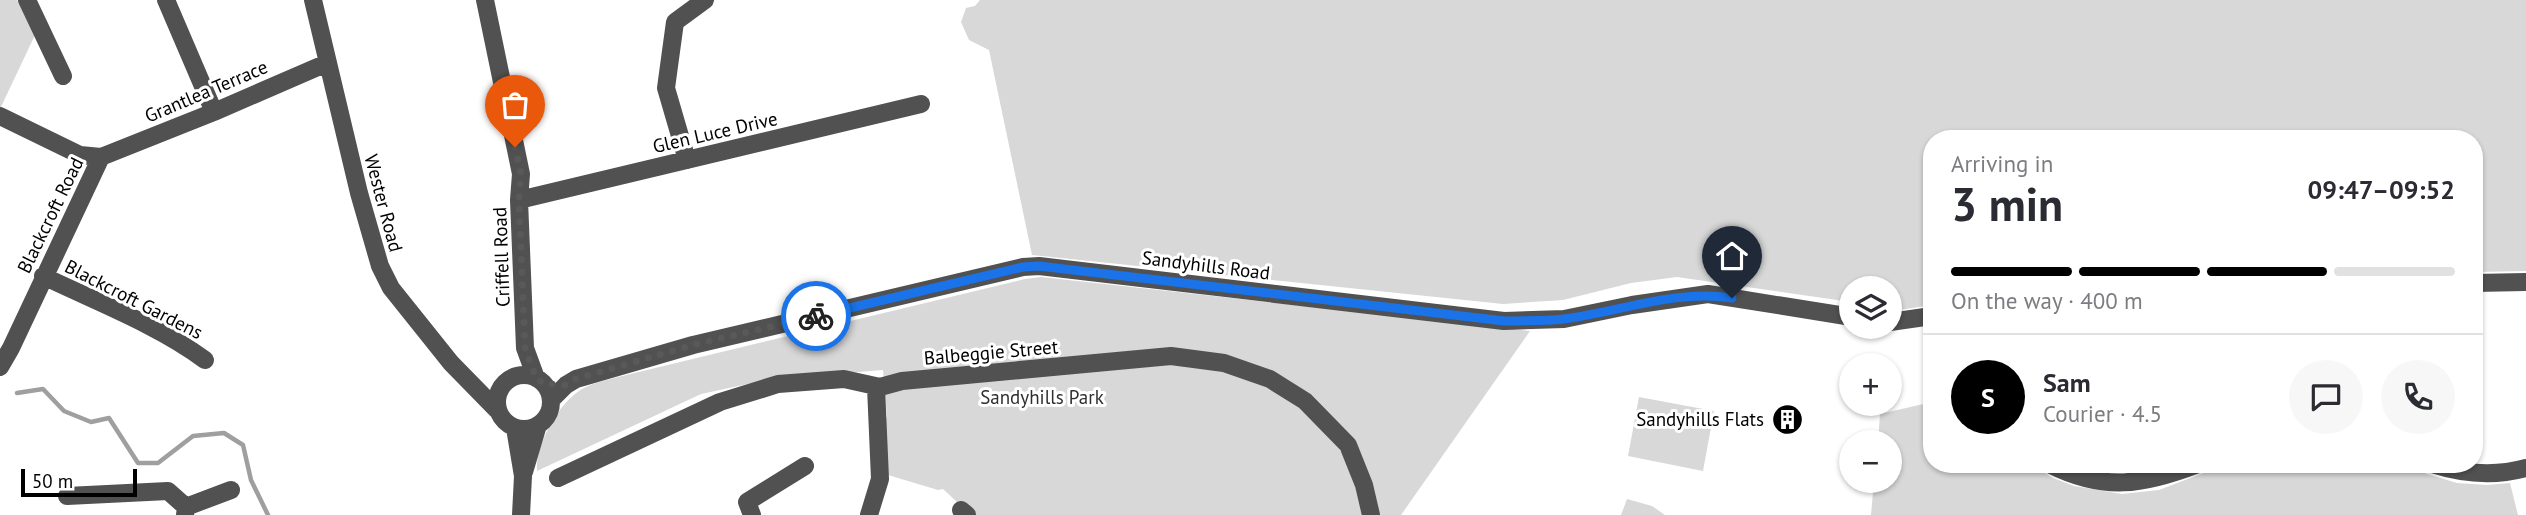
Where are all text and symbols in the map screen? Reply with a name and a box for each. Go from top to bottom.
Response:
street label: Grantlea Terrace [141,54,271,128]
pin [485,75,545,147]
icon: bag [496,86,534,124]
street label: Glen Luce Drive [650,106,780,158]
text: Arriving in [1951,149,2053,178]
street label: Wester Road [359,151,409,255]
street label: Blackcroft Road [12,153,88,277]
text: 09:47–09:52 [2308,173,2455,206]
text: 3 min [1951,174,2063,234]
street label: Criffell Road [487,207,515,307]
pin [1702,226,1762,298]
icon: home [1713,237,1751,275]
street label: Sandyhills Road [1141,245,1271,285]
street label: Blackcroft Gardens [61,254,207,344]
map controls [1839,276,1902,493]
button: layers [1839,276,1902,339]
courier [781,281,851,351]
text: On the way · 400 m [1951,286,2143,315]
icon: bike [797,297,835,335]
street label: Balbeggie Street [923,334,1060,370]
button: + [1839,353,1902,416]
button: chat [2289,360,2363,434]
button: phone [2381,360,2455,434]
text: Sam [2043,366,2091,399]
text: S [1981,381,1995,414]
park label: Sandyhills Park [980,385,1104,409]
text: Courier · 4.5 [2043,399,2162,428]
building icon: Sandyhills Flats [1770,402,1804,436]
place label: Sandyhills Flats [1636,407,1764,431]
button: − [1839,430,1902,493]
scale bar [21,466,136,498]
text: 50 m [32,469,73,493]

